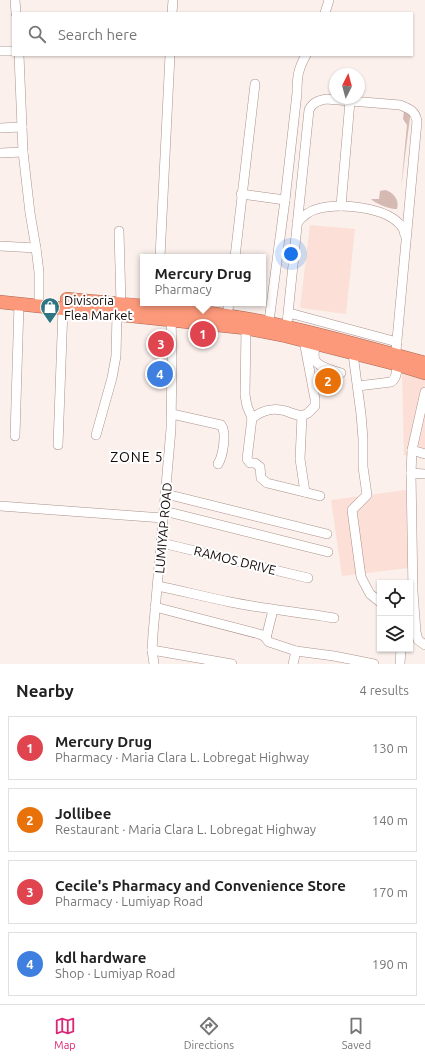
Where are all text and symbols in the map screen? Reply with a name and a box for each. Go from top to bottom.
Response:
search box [12,12,413,56]
icon: search [26,23,48,45]
text: Search here [58,26,137,43]
north arrow [329,68,365,104]
your location [281,244,301,264]
popup [140,254,266,306]
text: Mercury Drug [154,265,252,282]
text: Pharmacy [154,282,212,296]
place label: Divisoria Flea Market [64,293,133,322]
shop icon: Divisoria Flea Market [39,296,61,324]
pin: 1 [190,319,216,349]
pin: 3 [148,329,174,359]
pin: 4 [147,359,173,389]
pin: 2 [315,366,341,396]
district label: ZONE 5 [110,449,164,465]
street label: LUMIYAP ROAD [152,482,174,574]
street label: RAMOS DRIVE [192,543,278,577]
map controls [377,580,413,652]
button: locate [377,580,413,616]
button: layers [377,616,413,652]
text: Nearby [16,681,74,700]
text: 4 results [359,683,409,697]
text: Mercury Drug [55,733,152,750]
text: 1 [26,741,34,755]
text: 130 m [372,741,408,755]
text: Pharmacy · Maria Clara L. Lobregat Highway [55,750,309,764]
text: Jollibee [55,805,111,822]
text: 2 [26,813,34,827]
text: 140 m [372,813,408,827]
text: Restaurant · Maria Clara L. Lobregat Highway [55,822,316,836]
text: Cecile's Pharmacy and Convenience Store [55,877,346,894]
text: 3 [26,885,34,899]
text: 170 m [372,885,408,899]
text: Pharmacy · Lumiyap Road [55,894,203,908]
text: kdl hardware [55,949,146,966]
text: 4 [26,957,34,971]
text: 190 m [372,957,408,971]
text: Shop · Lumiyap Road [55,966,175,980]
tab: Map [54,1015,76,1051]
tab: Directions [184,1015,234,1051]
tab: Saved [342,1015,371,1051]

